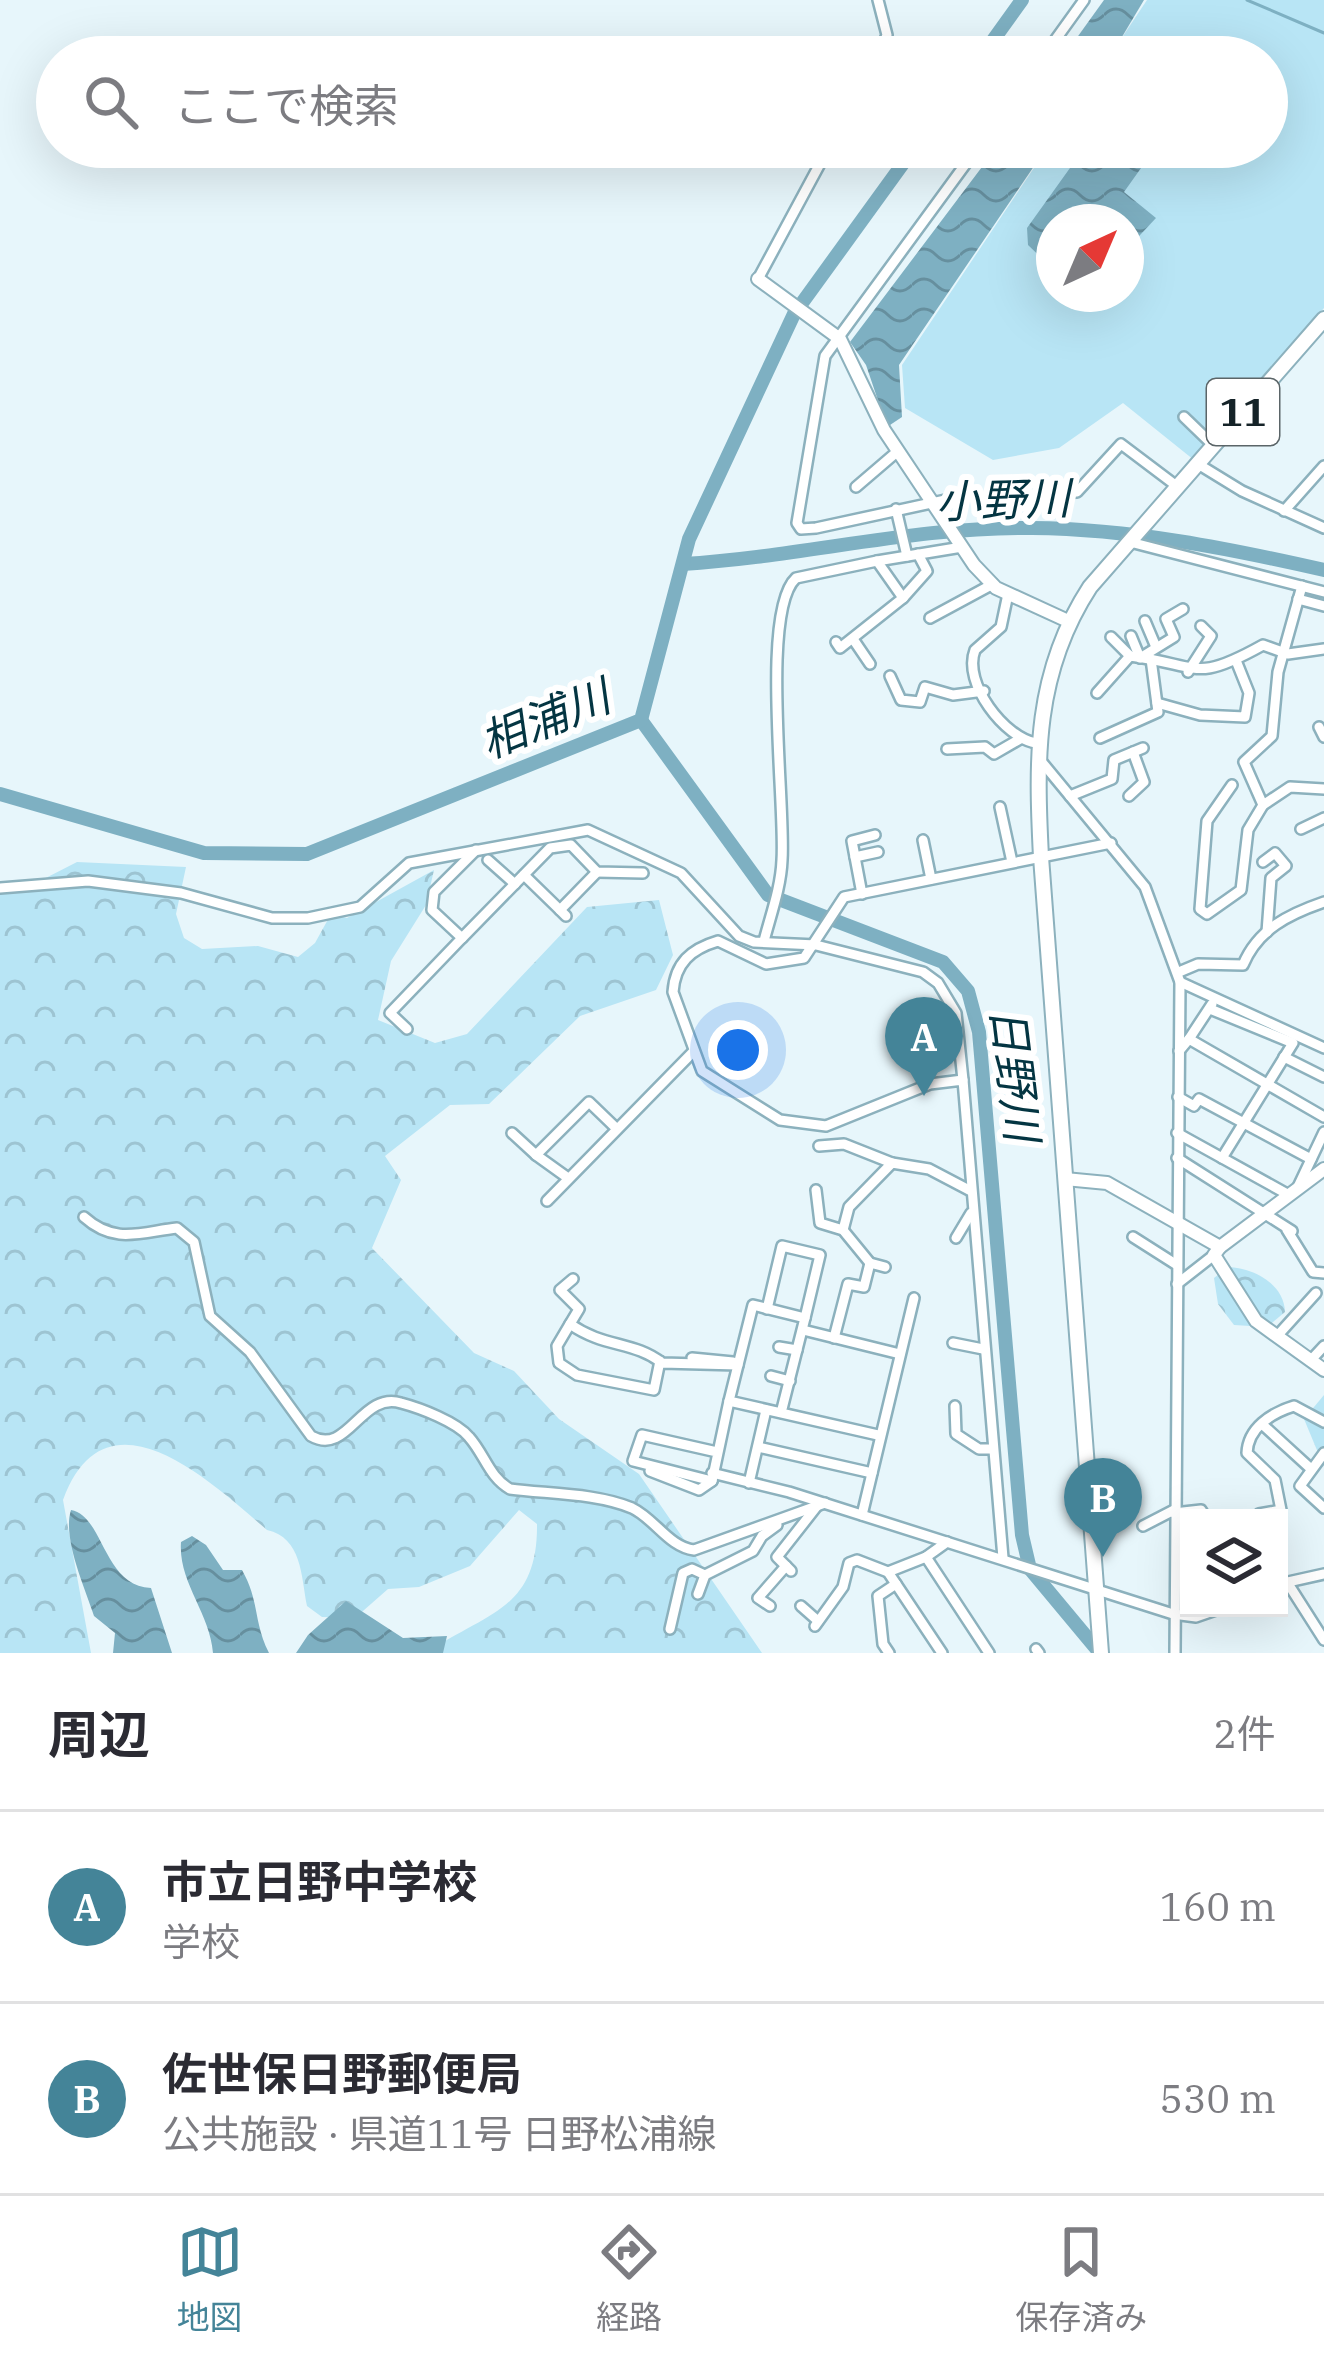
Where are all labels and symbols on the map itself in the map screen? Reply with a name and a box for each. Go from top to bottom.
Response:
north arrow [1036,204,1144,312]
road number: 11 [1207,379,1279,445]
water label: 小野川 [934,468,1075,530]
water label: 相浦川 [471,664,622,770]
pin: A [885,997,963,1096]
water label: 日野川 [979,1003,1053,1148]
your location [708,1020,768,1080]
pin: B [1064,1458,1142,1557]

